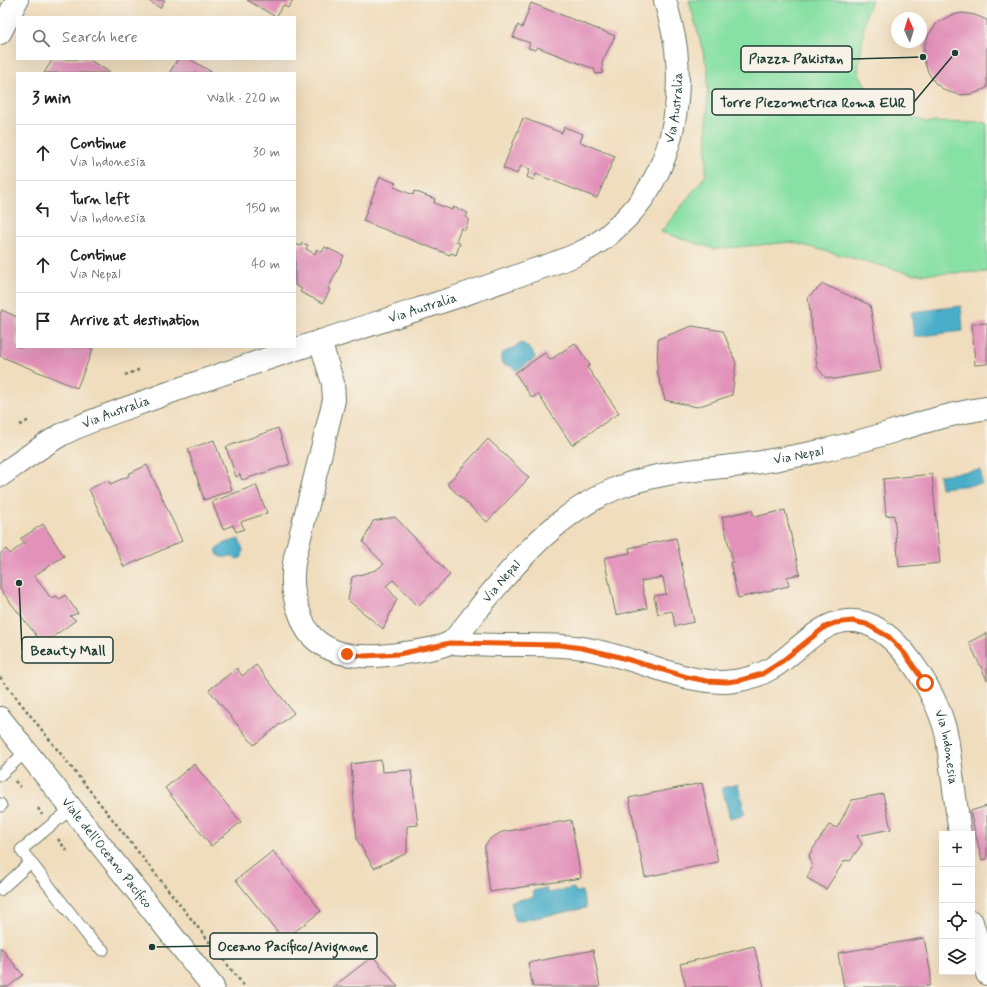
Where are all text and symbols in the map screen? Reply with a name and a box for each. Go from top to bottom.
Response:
north arrow [891,12,927,48]
search box [16,16,296,60]
icon: search [30,27,52,49]
text: Search here [62,28,138,48]
callout: Piazza Pakistan [741,46,852,72]
text: Piazza Pakistan [749,50,843,68]
street label: Via Australia [661,72,686,145]
text: 3 min [32,87,71,109]
callout: Torre Piezometrica Roma EUR [712,89,914,115]
text: Walk · 220 m [207,90,280,107]
text: Torre Piezometrica Roma EUR [720,94,906,112]
text: Continue [70,134,126,154]
icon: ahead [32,142,54,164]
text: 30 m [253,144,280,161]
text: Via Indonesia [70,154,146,171]
text: Turn left [70,190,130,210]
icon: left [32,198,54,220]
text: 150 m [246,200,280,217]
text: Via Indonesia [70,210,146,227]
text: Continue [70,246,126,266]
icon: ahead [32,254,54,276]
text: 40 m [251,256,280,273]
text: Via Nepal [70,266,121,283]
street label: Via Australia [386,289,459,327]
icon: arrive [32,310,54,332]
text: Arrive at destination [70,311,199,331]
street label: Via Australia [79,392,152,432]
street label: Via Nepal [772,442,825,468]
street label: Via Nepal [478,556,524,606]
callout: Beauty Mall [22,637,113,663]
text: Beauty Mall [31,642,106,660]
route end [338,645,356,663]
route start [916,674,934,692]
street label: Via Indonesia [931,707,962,786]
street label: Viale dell'Oceano Pacifico [58,794,156,912]
map controls [939,831,975,975]
button: + [939,831,975,867]
button: − [939,867,975,903]
button: locate [939,903,975,939]
callout: Oceano Pacifico/Avignone [210,933,377,959]
text: Oceano Pacifico/Avignone [217,938,369,959]
button: layers [939,939,975,975]

